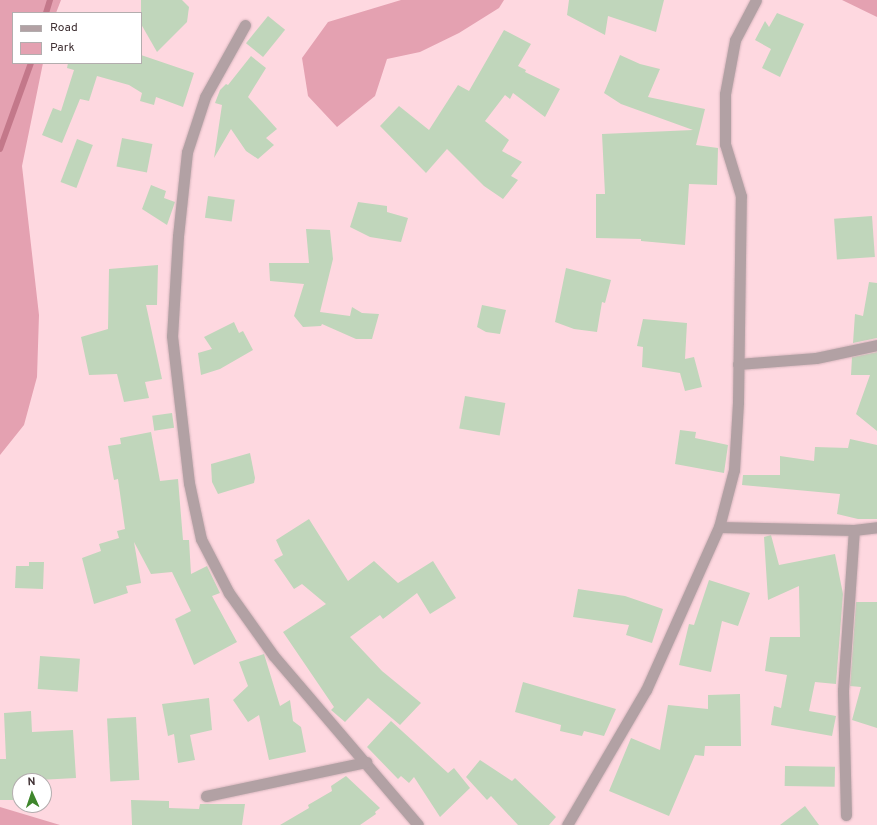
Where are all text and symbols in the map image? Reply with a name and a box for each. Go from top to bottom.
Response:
legend [12,12,142,64]
text: Road [50,20,78,36]
text: Park [50,40,75,56]
north arrow [12,773,52,813]
text: N [27,775,36,789]

